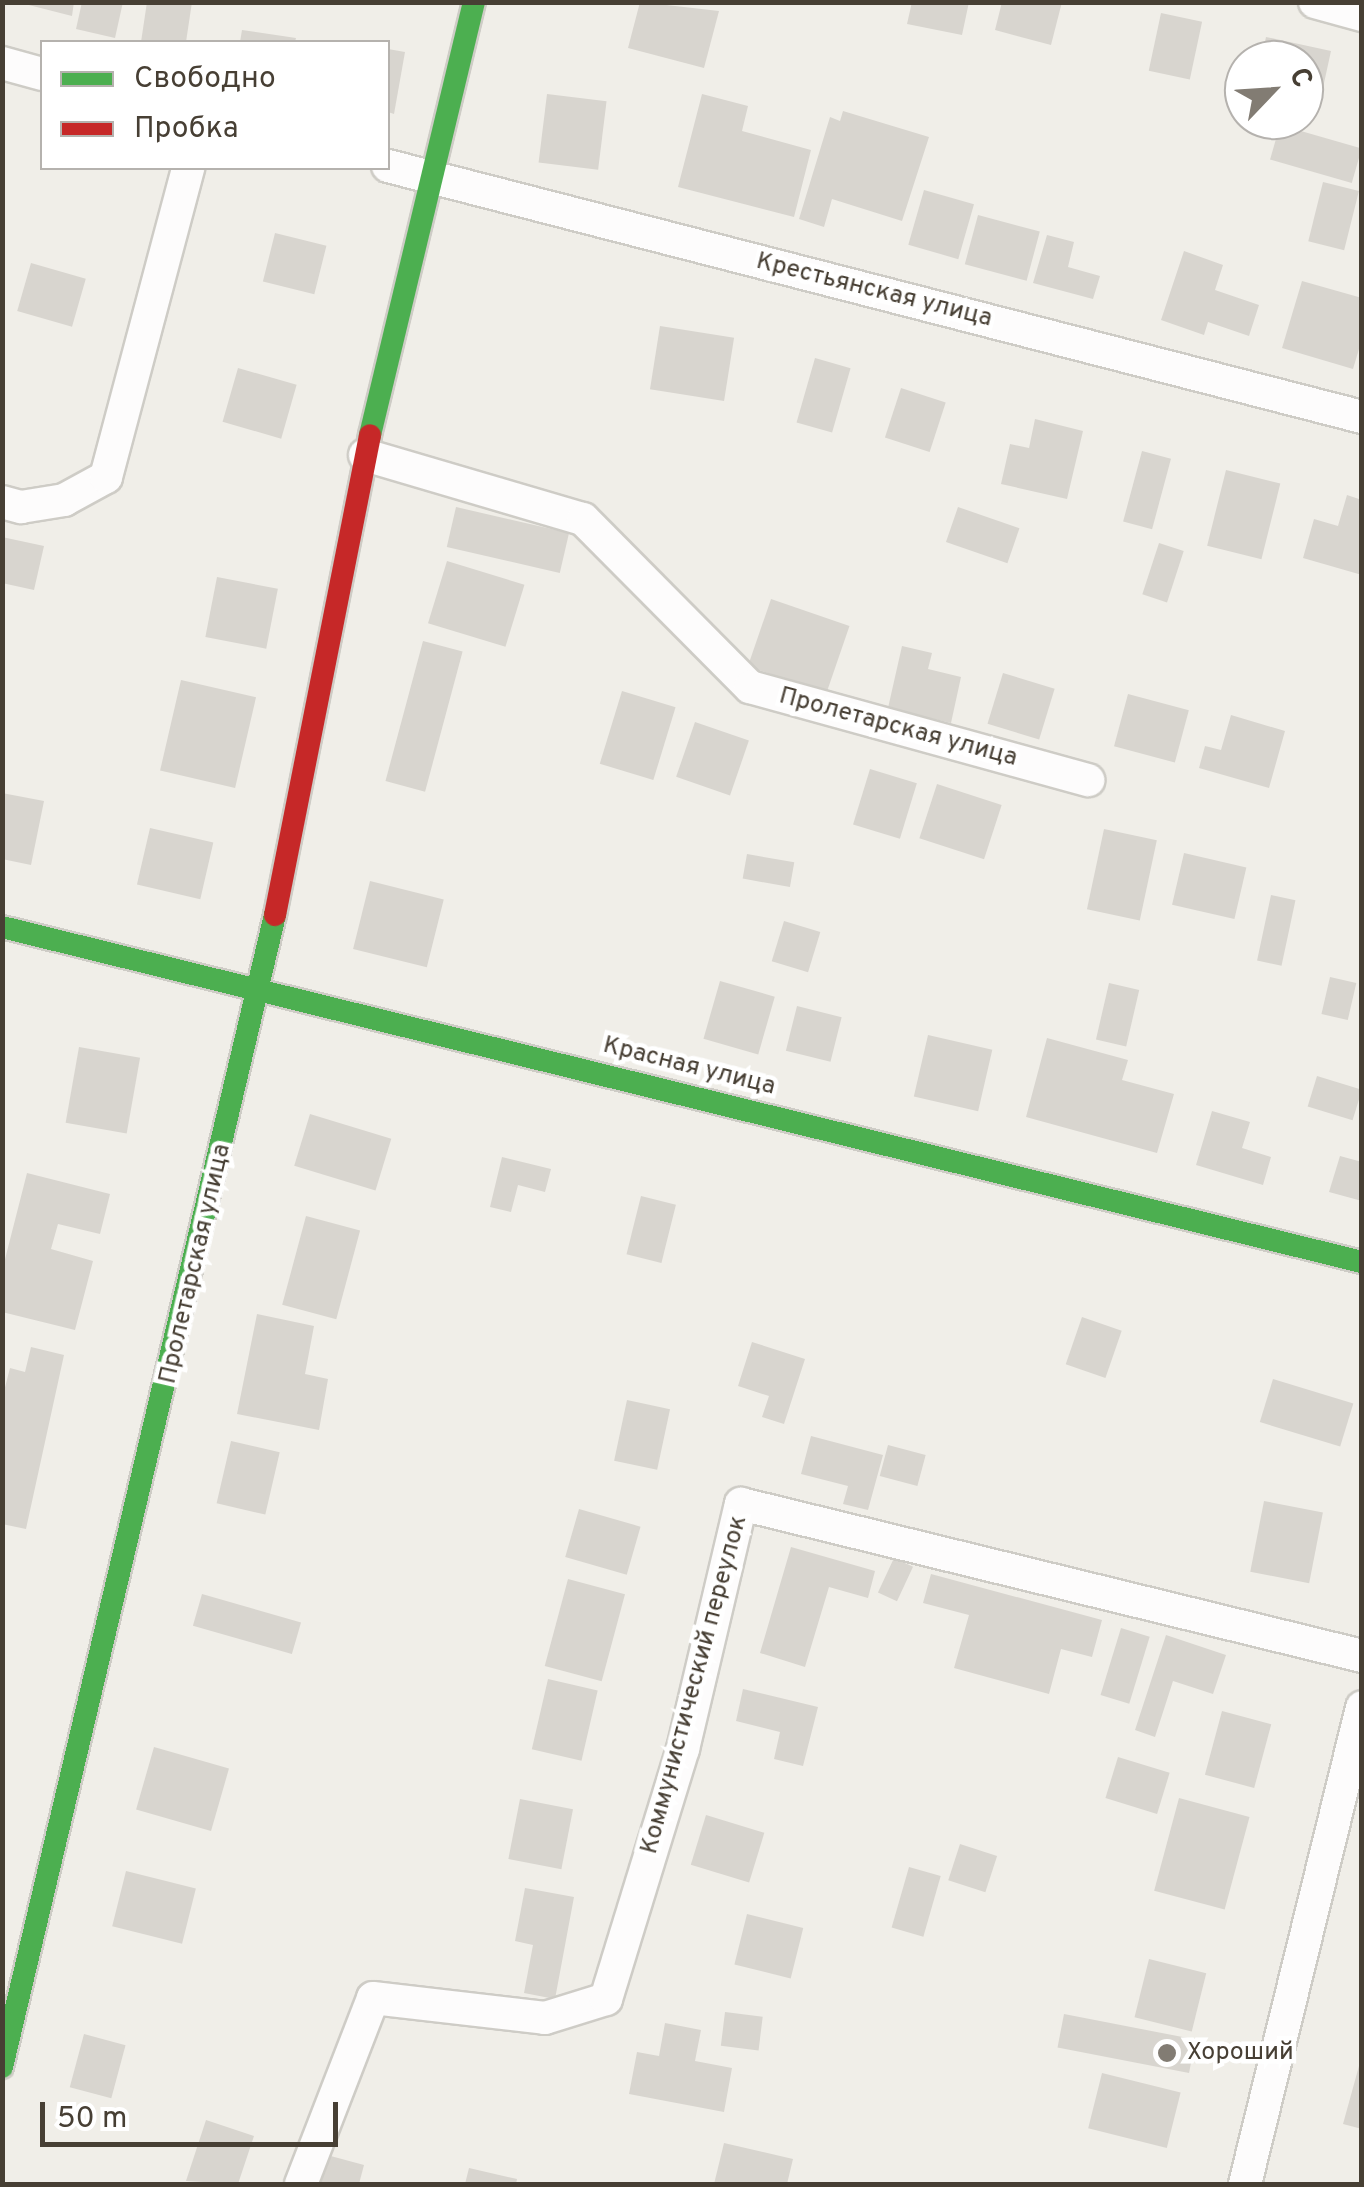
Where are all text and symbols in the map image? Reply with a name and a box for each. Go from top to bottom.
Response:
legend [40,40,390,170]
north arrow [1224,40,1324,140]
text: Свободно [134,61,276,98]
text: С [1279,62,1319,94]
text: Пробка [134,111,239,148]
street label: Крестьянская улица [753,247,995,335]
street label: Пролетарская улица [776,682,1020,774]
street label: Красная улица [600,1031,778,1103]
street label: Пролетарская улица [154,1141,238,1387]
street label: Коммунистический переулок [635,1512,755,1858]
place label: Хороший [1187,2038,1294,2068]
marker: Хороший [1156,2042,1178,2064]
scale bar [45,2082,342,2144]
text: 50 m [57,2101,127,2138]

